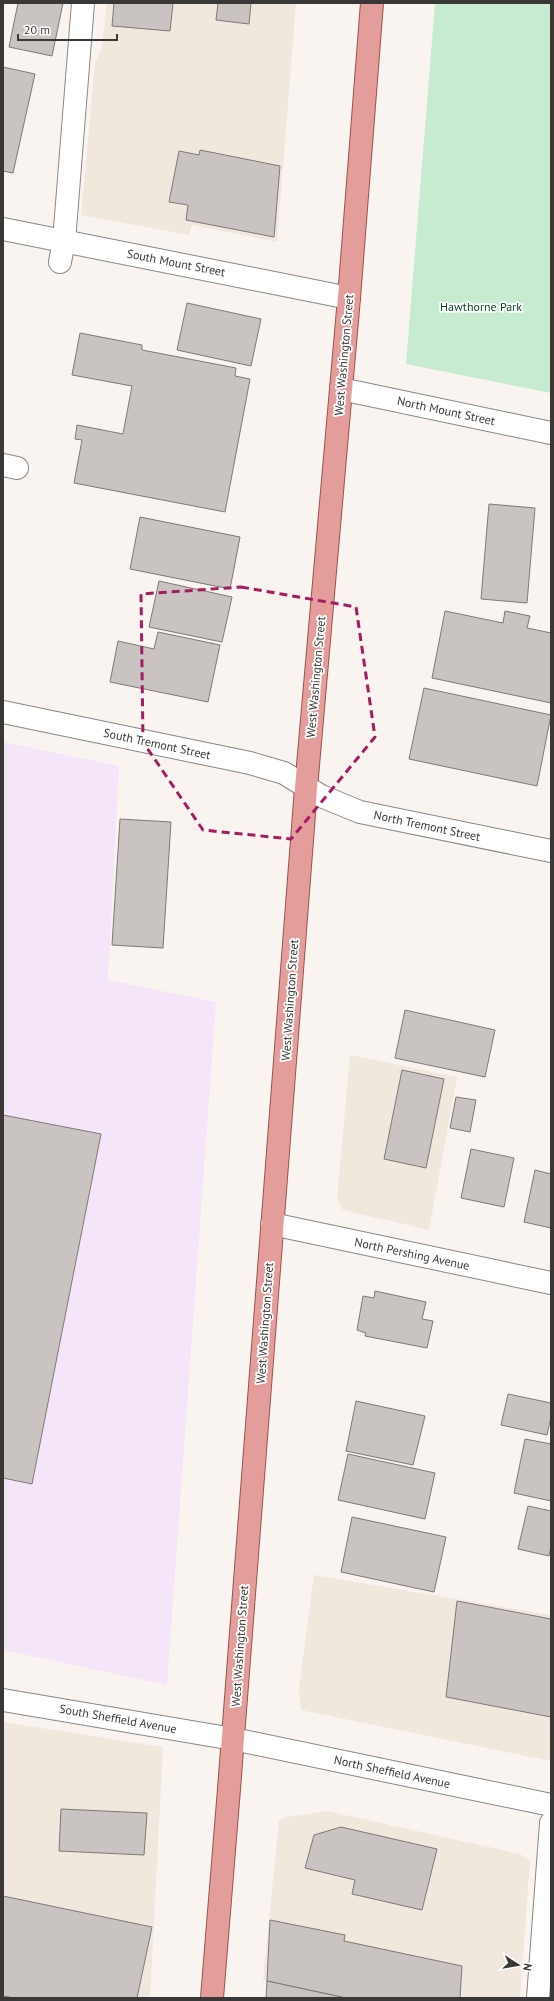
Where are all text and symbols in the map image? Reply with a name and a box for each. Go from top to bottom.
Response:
scale bar [18,16,117,42]
text: 20 m [24,22,50,37]
street label: South Mount Street [126,246,227,279]
street label: West Washington Street [331,294,356,416]
park label: Hawthorne Park [440,299,522,314]
street label: North Mount Street [396,393,496,428]
street label: West Washington Street [303,616,328,738]
street label: South Tremont Street [102,725,212,762]
street label: North Tremont Street [372,807,482,844]
street label: West Washington Street [278,939,301,1061]
street label: North Pershing Avenue [353,1234,471,1273]
street label: West Washington Street [253,1262,276,1384]
street label: West Washington Street [228,1585,251,1707]
street label: South Sheffield Avenue [58,1701,178,1736]
street label: North Sheffield Avenue [333,1752,452,1791]
north arrow [498,1945,538,1985]
text: N [520,1962,535,1972]

